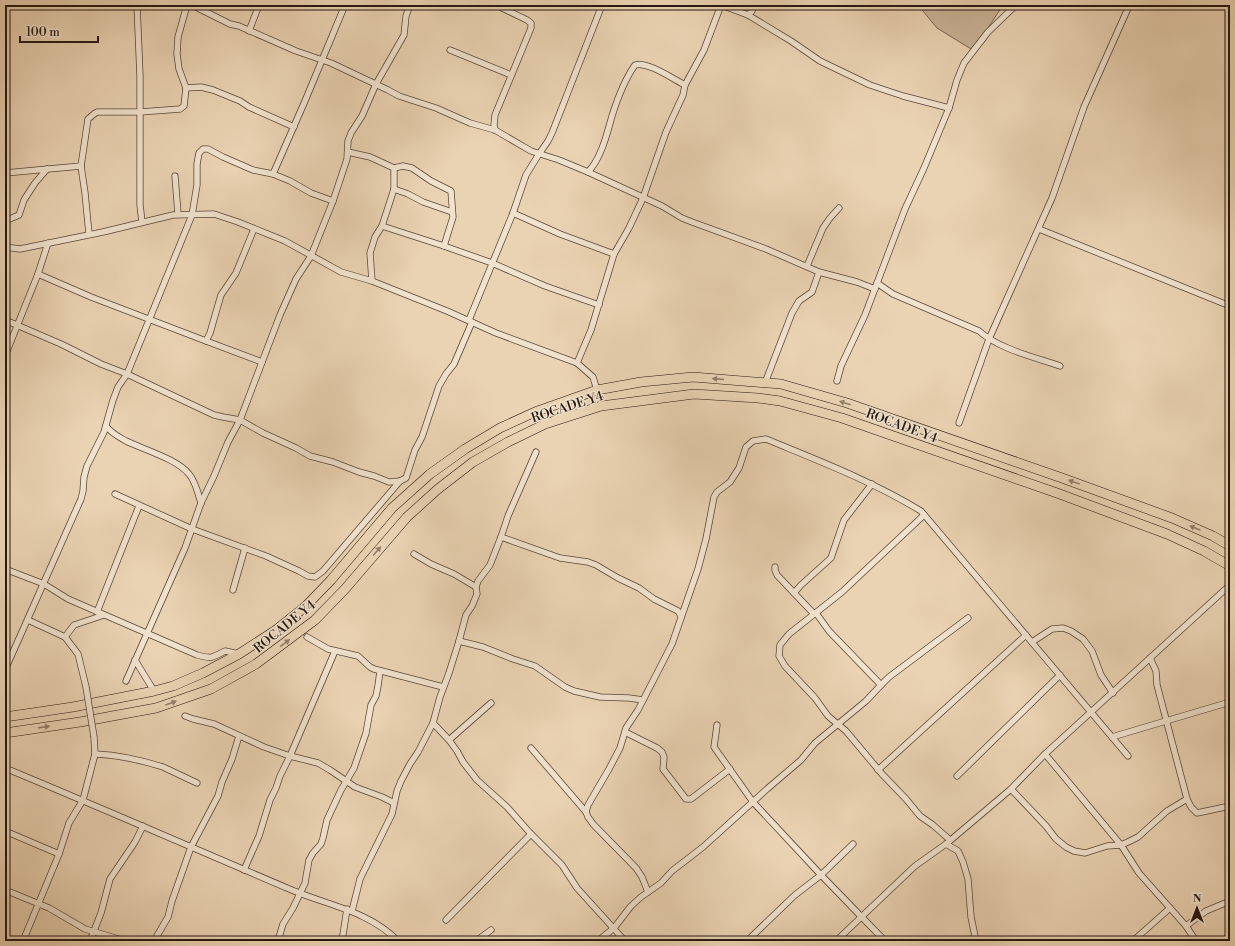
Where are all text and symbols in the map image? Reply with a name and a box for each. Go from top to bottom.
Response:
scale bar [20,18,98,44]
text: 100 m [26,25,60,40]
one-way arrow [712,376,724,383]
street label: ROCADE Y4 [529,388,606,426]
one-way arrow [839,400,851,406]
street label: ROCADE Y4 [864,406,940,446]
one-way arrow [1067,479,1079,485]
one-way arrow [1189,525,1201,531]
one-way arrow [373,546,382,557]
street label: ROCADE Y4 [250,597,319,657]
one-way arrow [280,638,291,647]
one-way arrow [165,699,177,705]
one-way arrow [38,724,50,730]
north arrow [1177,888,1217,928]
text: N [1193,892,1202,906]

